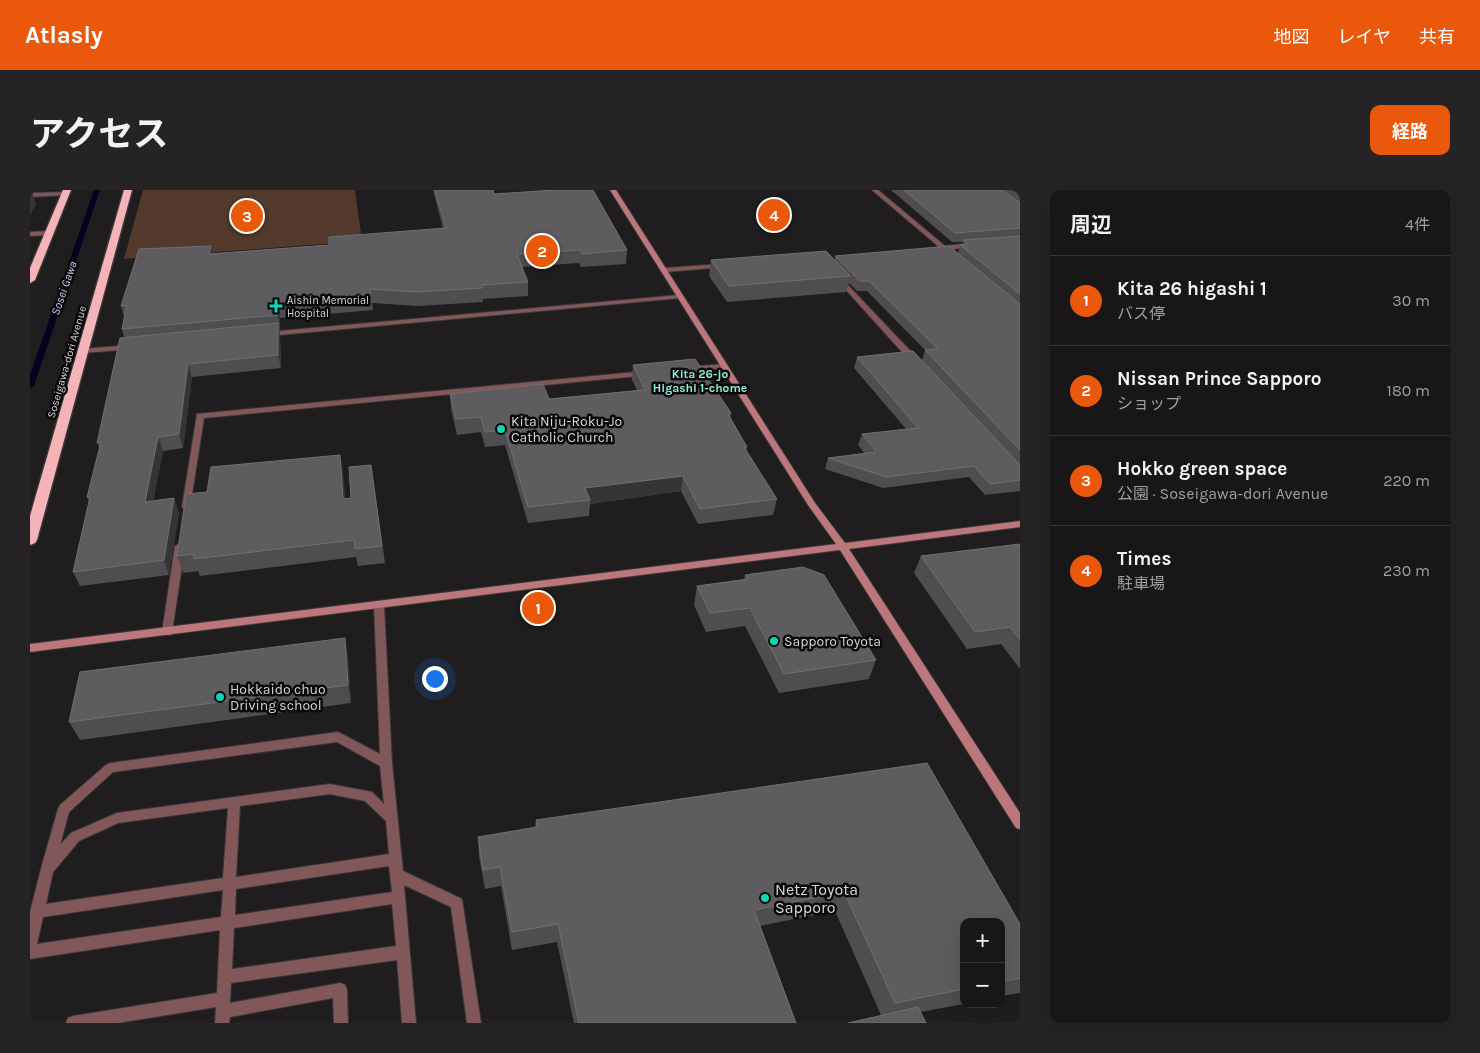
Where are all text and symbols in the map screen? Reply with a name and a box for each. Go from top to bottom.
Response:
text: Atlasly [25,21,103,49]
text: 地図 [1274,26,1310,48]
text: レイヤ [1338,26,1391,48]
text: 共有 [1419,26,1455,48]
button: 経路 [1370,105,1450,155]
text: アクセス [30,114,168,155]
pin: 4 [758,196,790,234]
pin: 3 [231,197,263,235]
text: 周辺 [1070,213,1112,237]
text: 4件 [1405,215,1430,234]
pin: 2 [526,232,558,270]
water label: Sosei Gawa [48,259,80,317]
text: Kita 26 higashi 1 [1117,278,1267,300]
text: 1 [1083,291,1089,310]
text: 30 m [1392,291,1430,310]
place label: Aishin Memorial Hospital [287,294,369,320]
marker: Aishin Memorial Hospital [269,299,283,313]
street label: Soseigawa-dori Avenue [45,304,89,420]
text: バス停 [1117,304,1165,323]
district label: Kita 26-jo Higashi 1-chome [653,367,747,395]
text: Nissan Prince Sapporo [1117,368,1322,390]
text: 2 [1081,381,1091,400]
text: 180 m [1387,381,1430,400]
text: ショップ [1117,394,1181,413]
place label: Kita Niju-Roku-Jo Catholic Church [511,413,622,446]
marker: Kita Niju-Roku-Jo Catholic Church [495,423,507,435]
text: Hokko green space [1117,458,1287,480]
text: 3 [1081,471,1091,490]
text: 220 m [1383,471,1430,490]
text: 公園 · Soseigawa-dori Avenue [1117,484,1328,503]
text: Times [1117,548,1171,570]
text: 4 [1081,561,1091,580]
text: 230 m [1383,561,1430,580]
text: 駐車場 [1117,574,1165,593]
pin: 1 [522,589,554,627]
place label: Sapporo Toyota [784,633,881,650]
marker: Sapporo Toyota [768,635,780,647]
your location [422,666,448,692]
place label: Hokkaido chuo Driving school [230,681,326,714]
marker: Hokkaido chuo Driving school [214,691,226,703]
place label: Netz Toyota Sapporo [775,880,858,917]
marker: Netz Toyota Sapporo [759,892,771,904]
map controls [960,918,1005,1008]
button: + [960,918,1005,963]
button: − [960,963,1005,1008]

